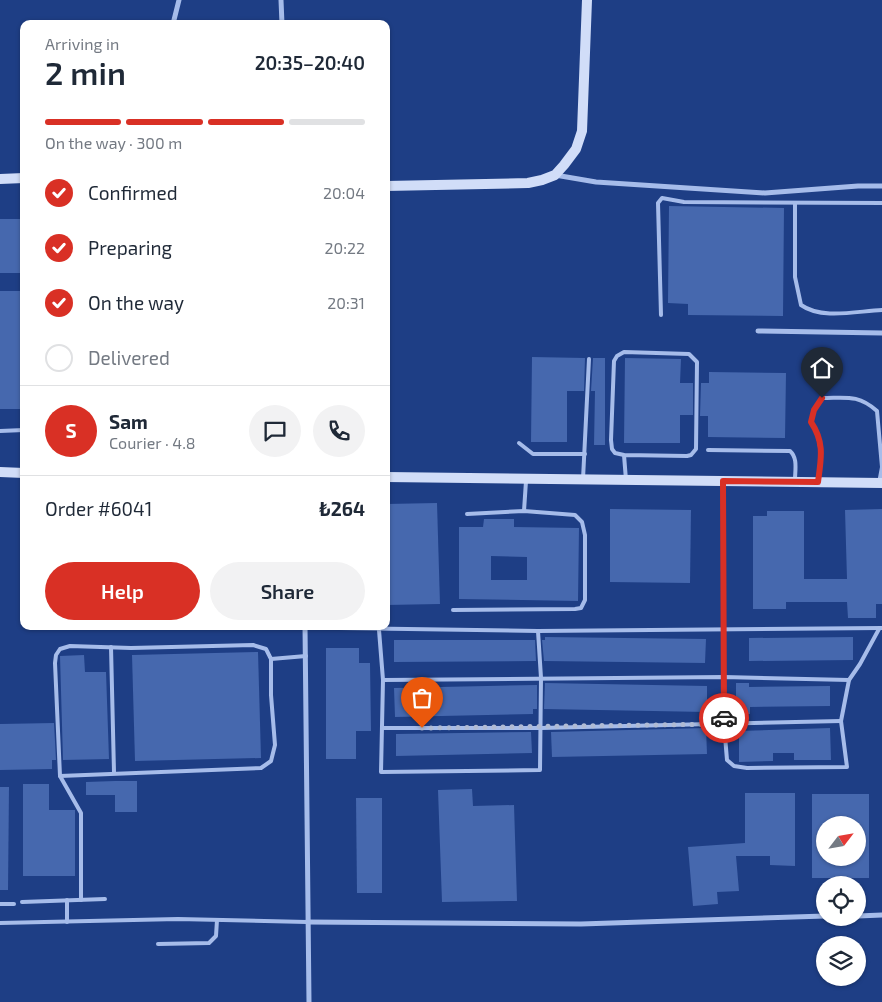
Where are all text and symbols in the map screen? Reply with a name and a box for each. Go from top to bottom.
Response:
text: Arriving in [45,34,119,53]
text: 20:35–20:40 [255,51,365,74]
text: 2 min [45,53,126,91]
text: On the way · 300 m [45,133,182,152]
icon: check [45,179,73,207]
text: Confirmed [88,181,178,204]
text: 20:04 [323,183,365,202]
icon: check [45,234,73,262]
text: Preparing [88,236,172,259]
text: 20:22 [325,238,365,257]
icon: check [45,289,73,317]
text: On the way [88,291,184,314]
text: 20:31 [327,293,365,312]
text: Delivered [88,346,170,369]
pin [801,347,843,398]
icon: home [808,354,836,382]
button: chat [249,405,301,457]
button: phone [313,405,365,457]
text: Sam [109,410,148,433]
text: S [65,419,77,442]
text: Courier · 4.8 [109,433,196,452]
text: Order #6041 [45,497,152,520]
text: ₺264 [319,497,365,520]
button: Help [45,562,200,620]
button: Share [210,562,365,620]
pin [401,677,443,728]
icon: bag [408,684,436,712]
courier [699,693,749,743]
icon: car [710,704,738,732]
north arrow [816,816,866,866]
map controls [816,816,866,986]
button: locate [816,876,866,926]
button: layers [816,936,866,986]

